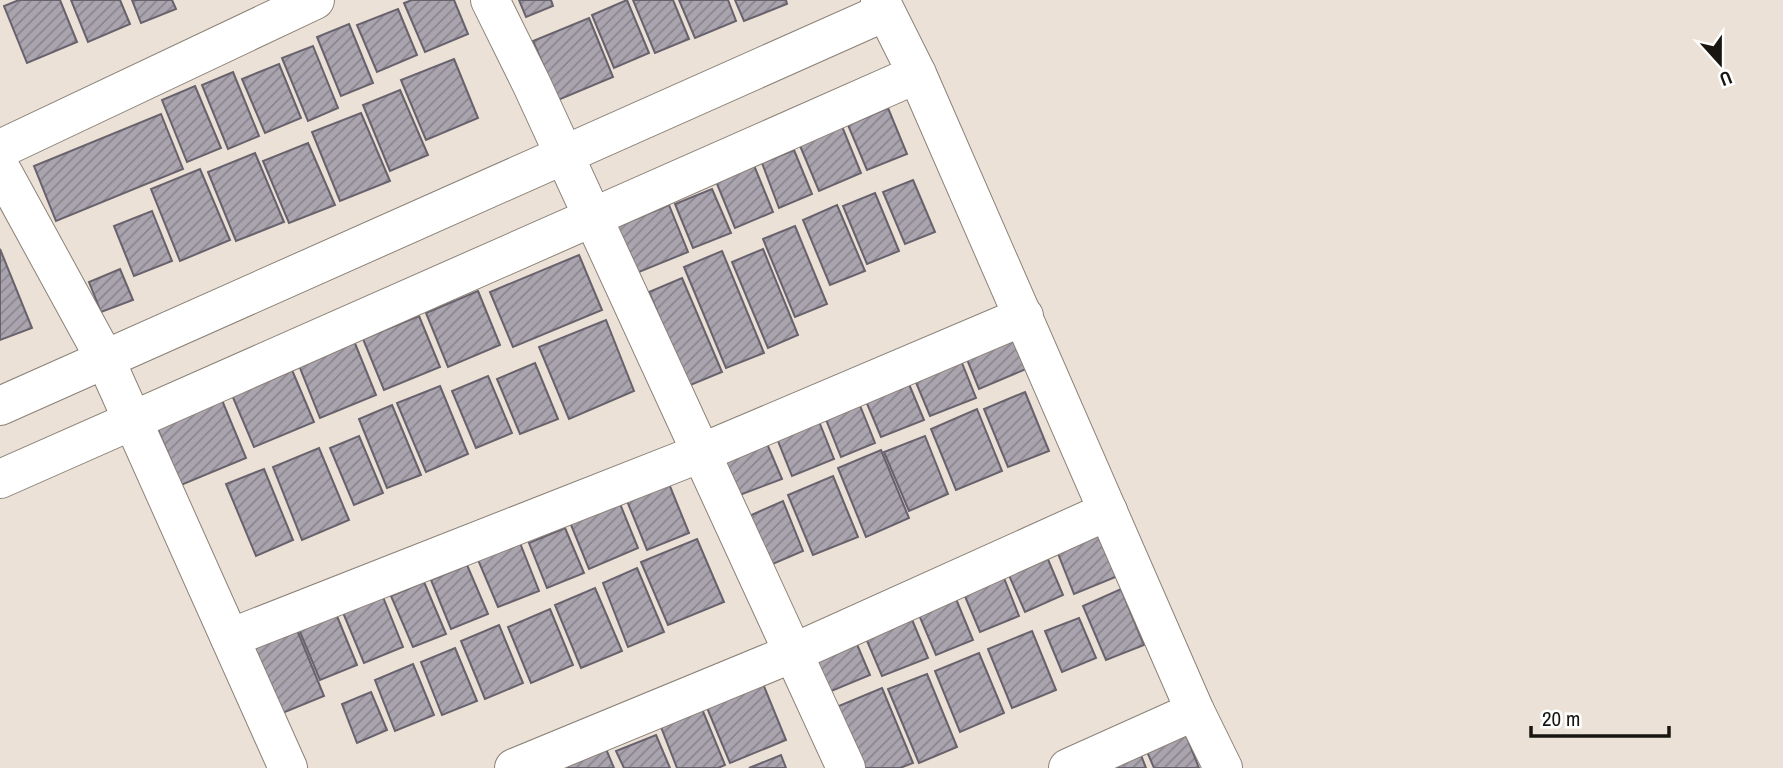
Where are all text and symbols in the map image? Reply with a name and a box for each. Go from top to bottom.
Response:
north arrow [1685,28,1755,98]
text: U [1716,65,1736,93]
scale bar [1531,694,1669,738]
text: 20 m [1542,704,1580,733]

